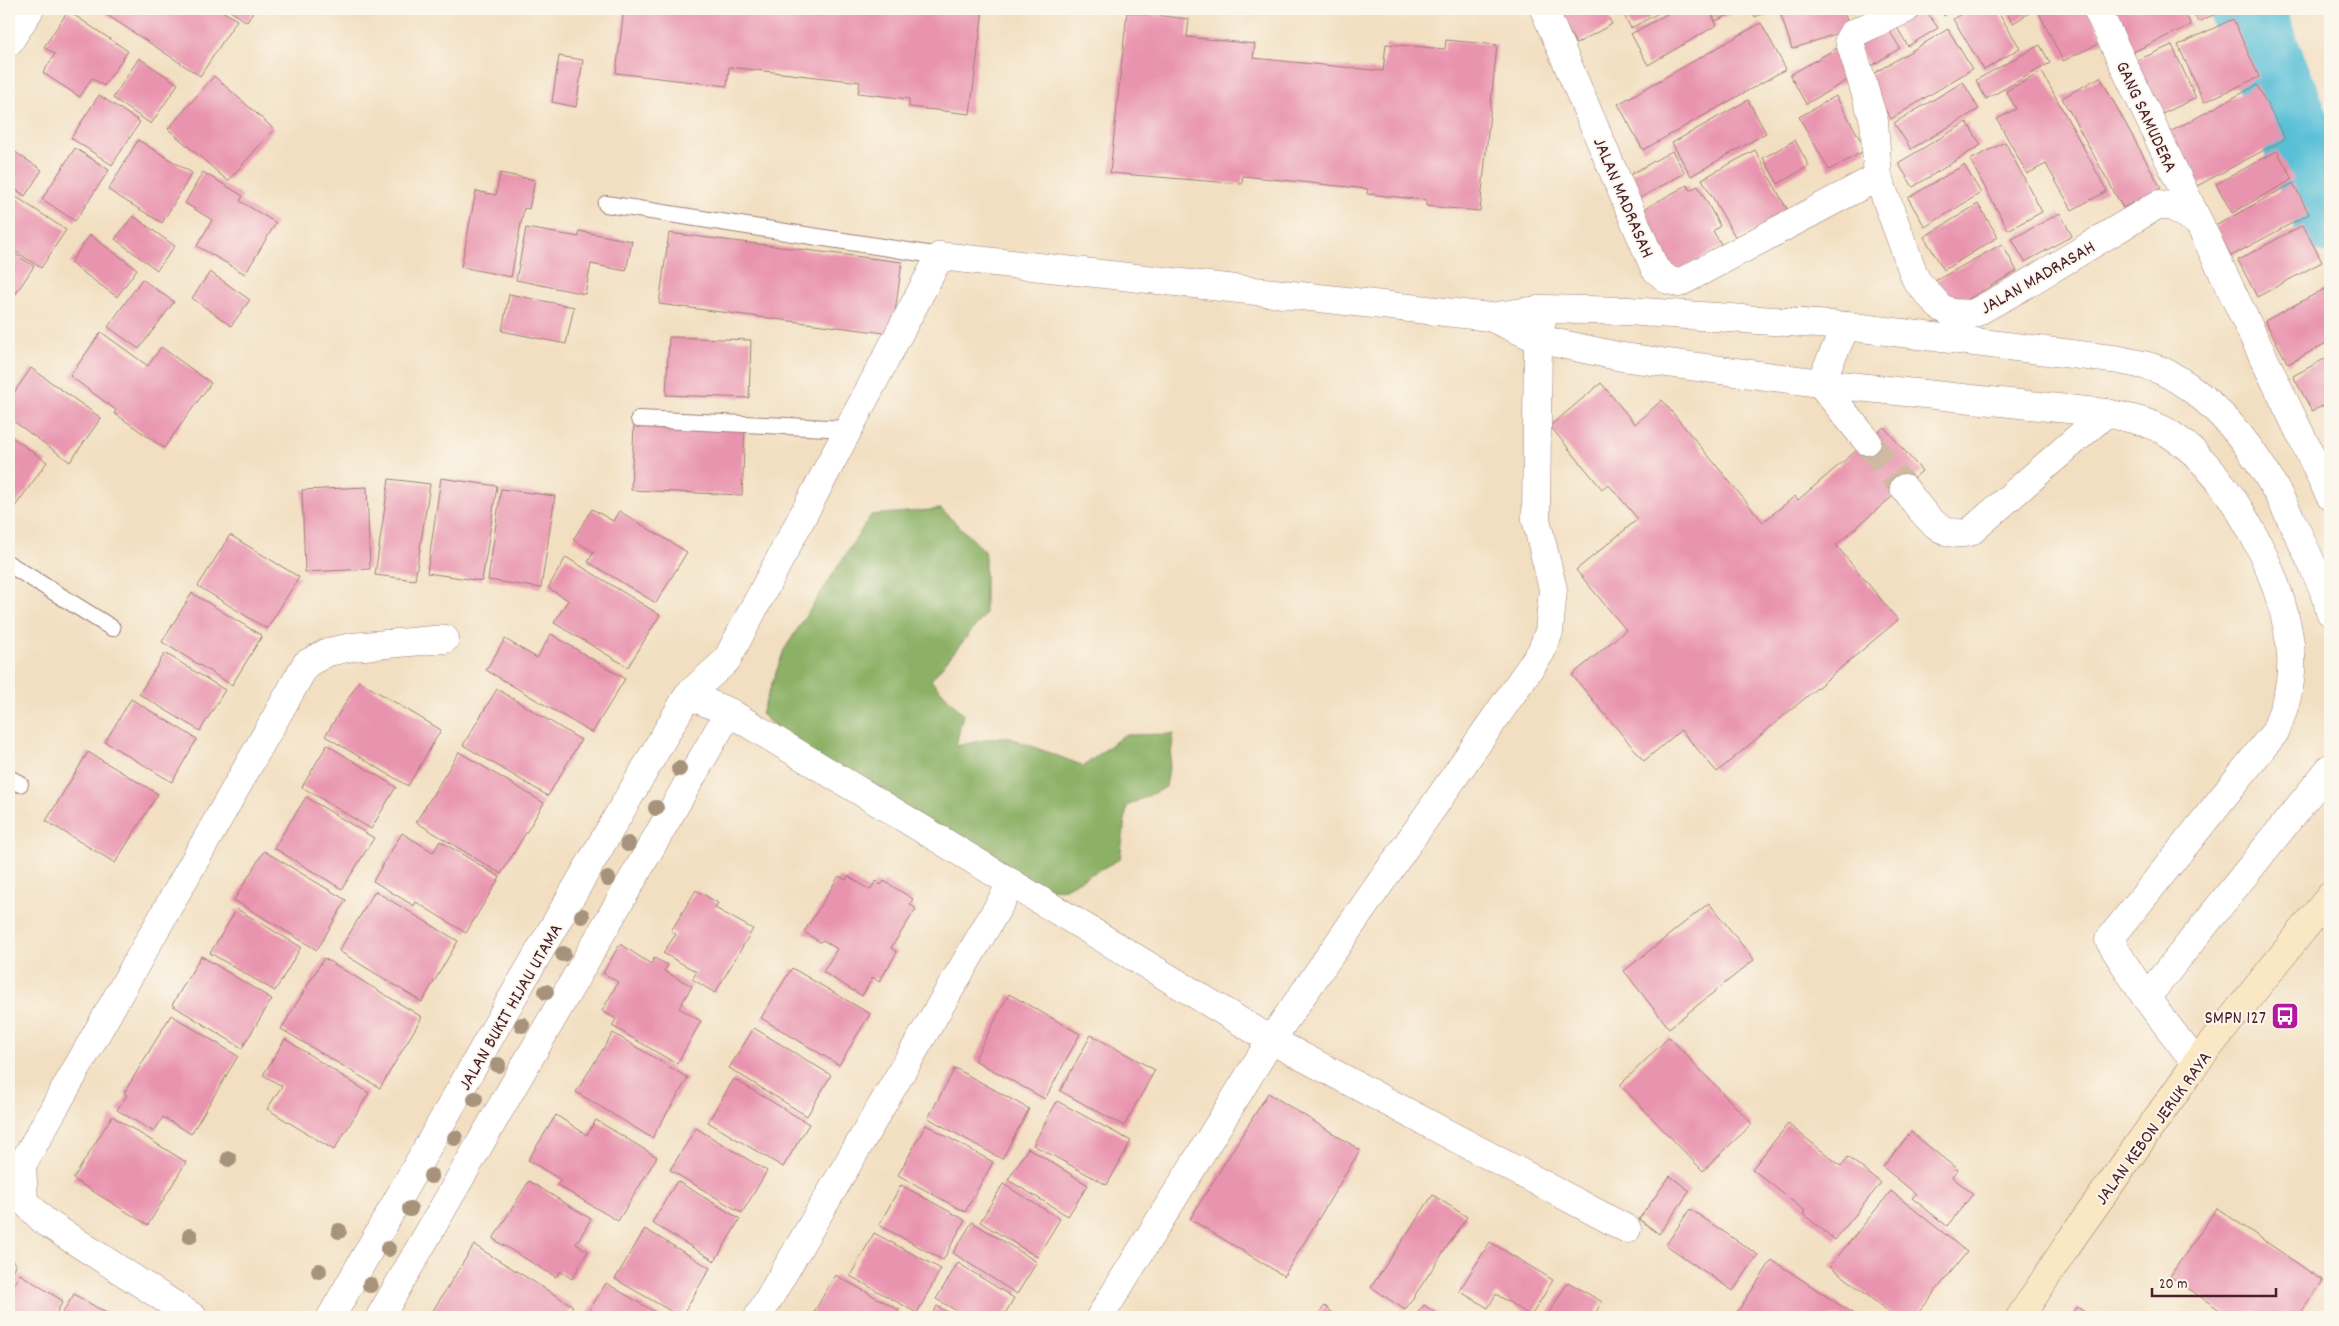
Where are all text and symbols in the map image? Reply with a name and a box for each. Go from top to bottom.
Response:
street label: GANG SAMUDERA [2107,57,2183,178]
street label: JALAN MADRASAH [1584,134,1659,263]
street label: JALAN MADRASAH [1976,235,2101,323]
street label: JALAN BUKIT HIJAU UTAMA [453,919,571,1096]
bus stop icon: SMPN 127 [2270,1001,2300,1031]
place label: SMPN 127 [2204,1006,2266,1033]
street label: JALAN KEBON JERUK RAYA [2090,1047,2220,1212]
scale bar [2152,1266,2275,1298]
text: 20 m [2159,1274,2187,1296]

